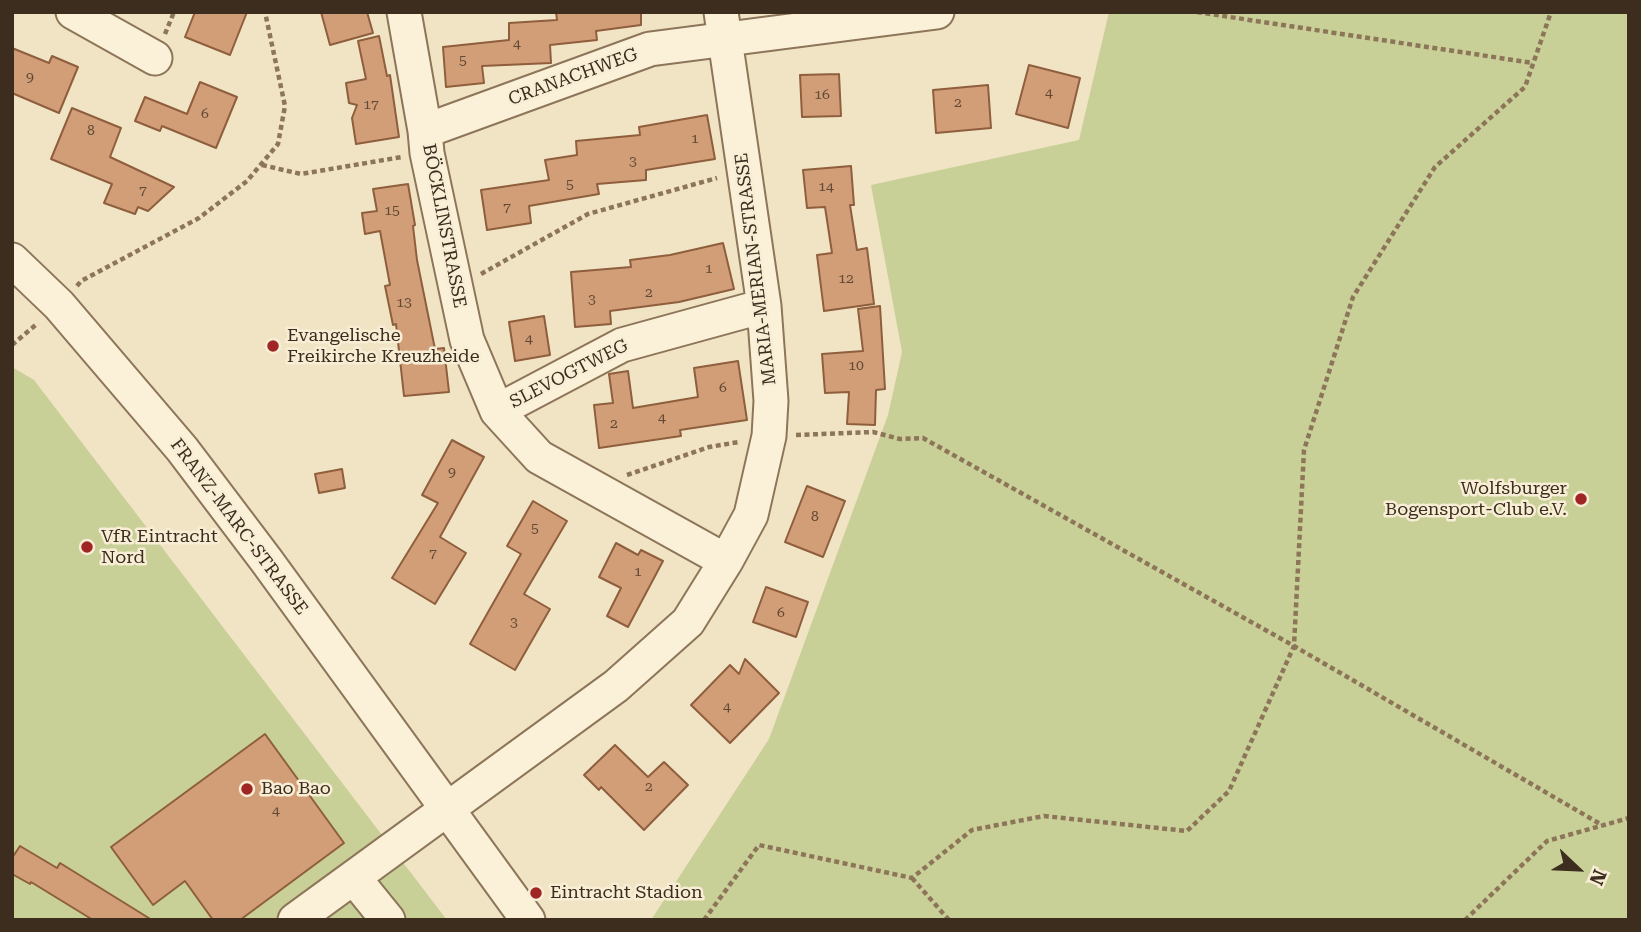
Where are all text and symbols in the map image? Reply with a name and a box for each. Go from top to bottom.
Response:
house number: 4 [513,36,521,52]
street label: CRANACHWEG [505,44,641,110]
house number: 5 [459,53,467,69]
house number: 9 [26,70,34,86]
house number: 4 [1045,85,1053,101]
house number: 16 [814,87,830,103]
house number: 2 [954,95,962,111]
house number: 17 [363,97,379,113]
house number: 6 [201,106,209,122]
house number: 8 [87,123,95,139]
house number: 1 [691,131,699,147]
street label: BÖCKLINSTRASSE [417,142,471,310]
street label: MARIA-MERIAN-STRASSE [731,152,781,386]
house number: 3 [629,154,637,170]
house number: 5 [566,177,574,193]
house number: 14 [818,179,834,195]
house number: 7 [139,183,147,199]
house number: 7 [503,200,511,216]
house number: 15 [384,203,400,219]
house number: 1 [705,261,713,277]
house number: 12 [838,271,854,287]
house number: 2 [645,285,653,301]
house number: 3 [588,292,596,308]
house number: 13 [396,295,412,311]
place label: Evangelische Freikirche Kreuzheide [287,325,480,368]
house number: 4 [525,331,533,347]
street label: SLEVOGTWEG [506,335,632,413]
marker: Evangelische Freikirche Kreuzheide [265,338,281,354]
house number: 10 [848,358,864,374]
house number: 6 [719,380,727,396]
house number: 4 [658,410,666,426]
house number: 2 [610,416,618,432]
street label: FRANZ-MARC-STRASSE [166,435,312,619]
house number: 9 [448,465,456,481]
place label: Wolfsburger Bogensport-Club e.V. [1385,478,1567,520]
marker: Wolfsburger Bogensport-Club e.V. [1573,491,1589,507]
house number: 8 [811,509,819,525]
house number: 5 [531,521,539,537]
place label: VfR Eintracht Nord [101,526,218,568]
marker: VfR Eintracht Nord [79,539,95,555]
house number: 7 [429,546,437,562]
house number: 1 [634,564,642,580]
house number: 6 [777,605,785,621]
house number: 3 [510,615,518,631]
house number: 4 [723,699,731,715]
place label: Bao Bao [261,778,331,800]
house number: 2 [645,779,653,795]
marker: Bao Bao [239,781,255,797]
house number: 4 [272,803,280,819]
north arrow [1543,834,1613,904]
text: N [1584,866,1611,889]
place label: Eintracht Stadion [550,882,703,904]
marker: Eintracht Stadion [528,885,544,901]

